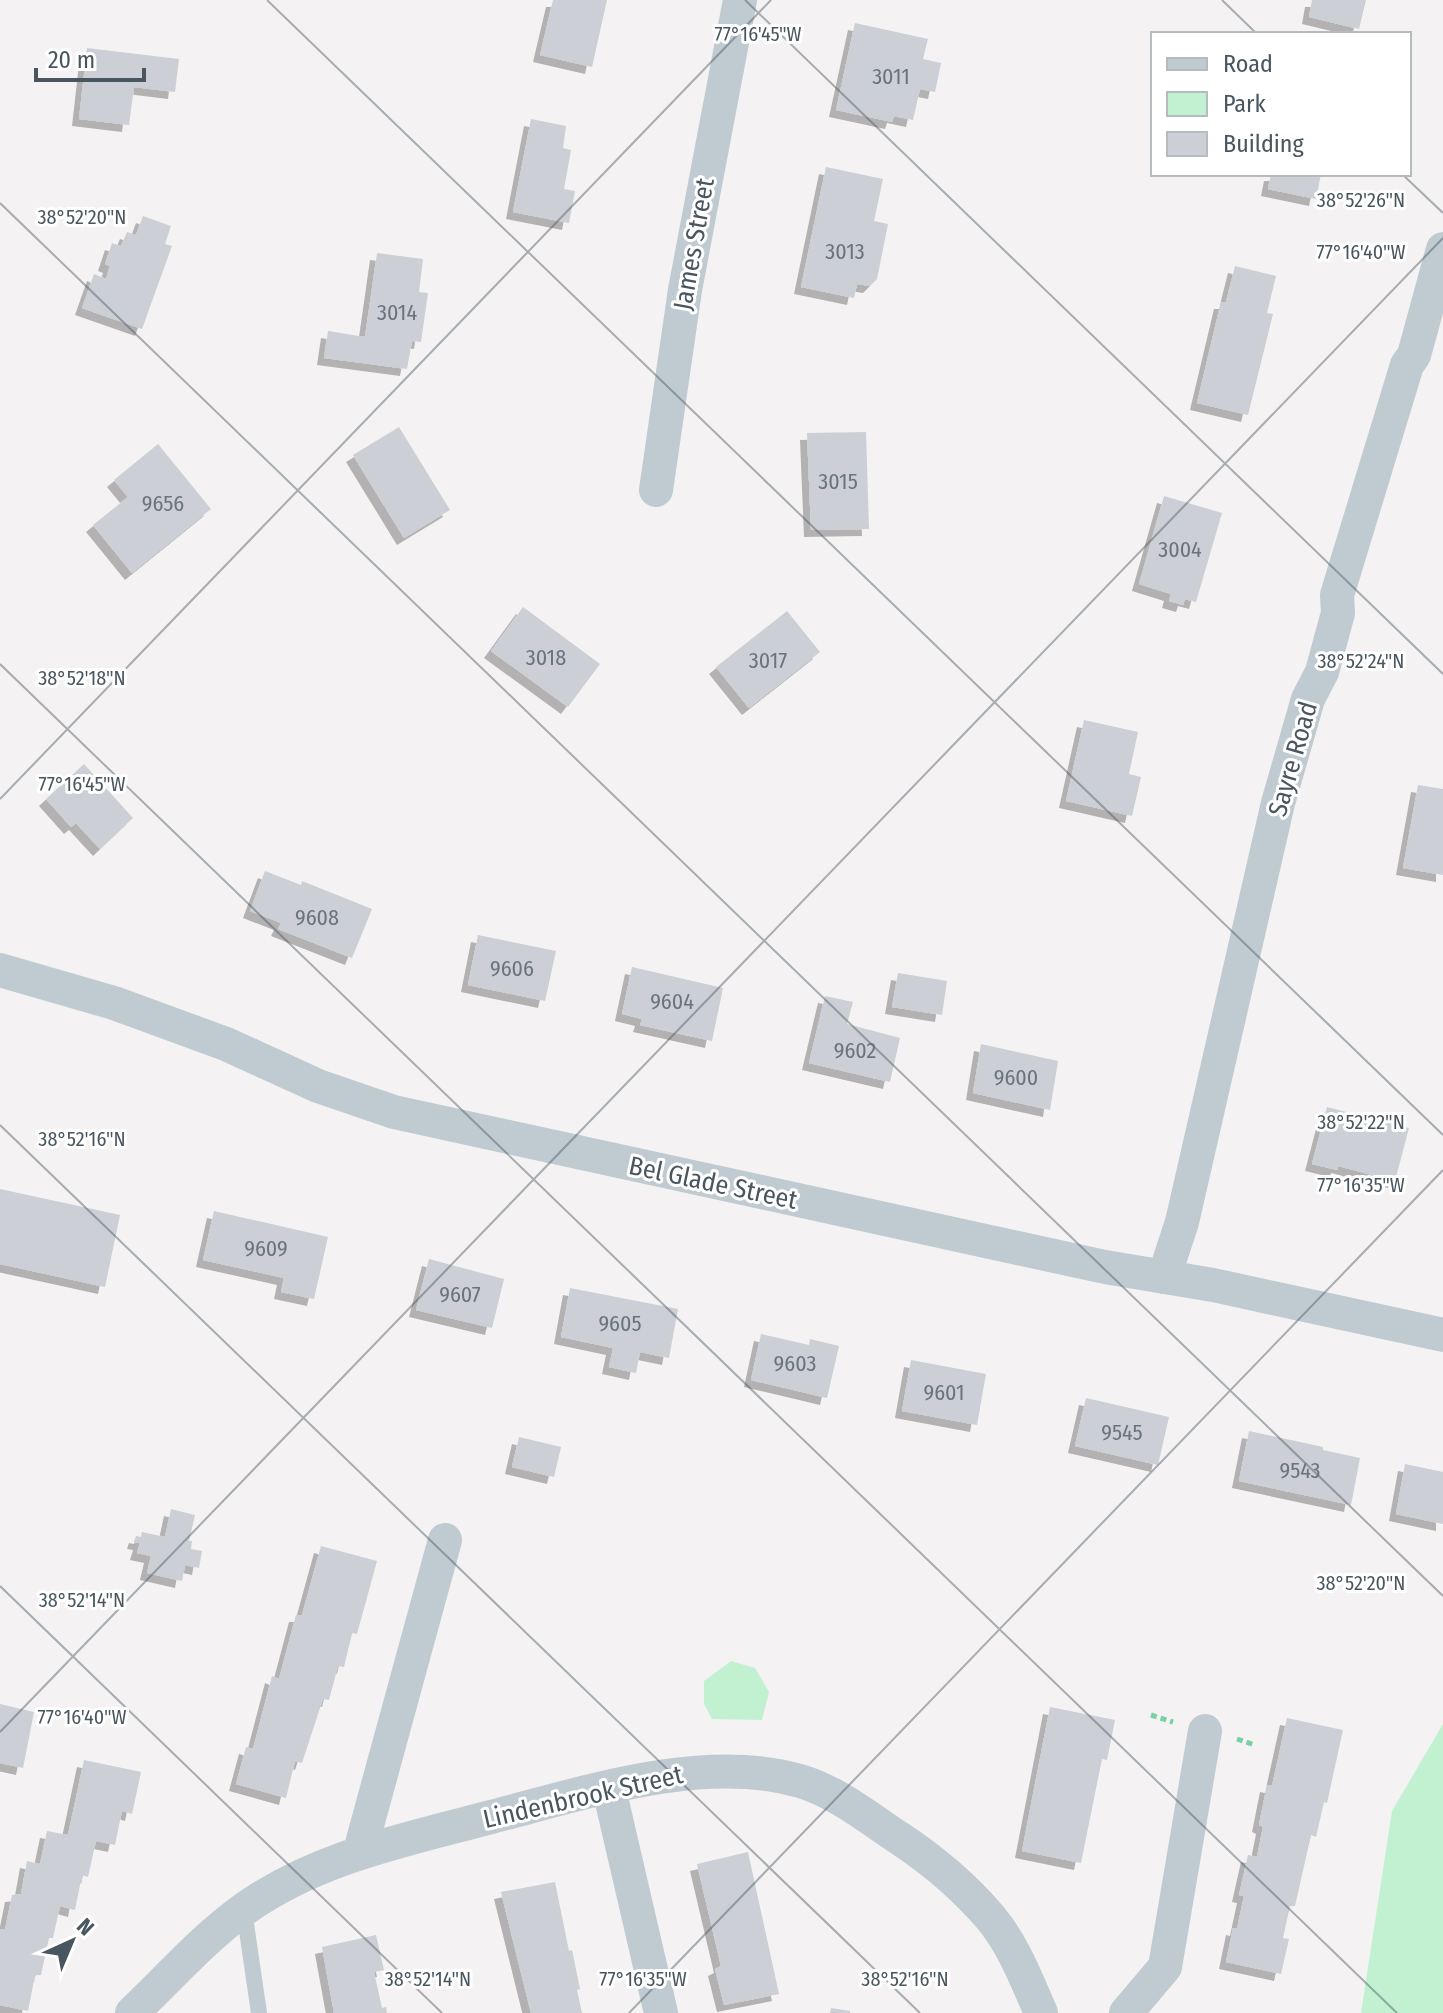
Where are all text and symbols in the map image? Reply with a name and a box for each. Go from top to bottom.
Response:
text: 77°16'45"W [715,22,802,46]
scale bar [36,32,144,82]
legend [1151,32,1411,176]
text: 20 m [48,46,95,74]
text: Road [1223,50,1273,78]
house number: 3011 [872,63,910,90]
text: Park [1223,90,1266,118]
text: Building [1223,130,1305,158]
street label: James Street [667,175,721,313]
text: 38°52'26"N [1317,188,1405,212]
text: 38°52'20"N [38,205,126,229]
house number: 3013 [825,238,865,265]
text: 77°16'40"W [1317,240,1405,264]
house number: 3014 [377,299,417,326]
house number: 3015 [818,468,858,495]
house number: 9656 [142,490,184,517]
house number: 3004 [1158,536,1202,563]
house number: 3018 [526,644,566,671]
house number: 3017 [749,647,787,674]
text: 38°52'24"N [1317,649,1405,673]
text: 38°52'18"N [38,666,126,690]
street label: Sayre Road [1262,698,1324,820]
text: 77°16'45"W [39,772,126,796]
house number: 9608 [295,904,339,931]
house number: 9606 [490,955,534,982]
house number: 9604 [650,988,694,1015]
house number: 9602 [834,1037,876,1064]
house number: 9600 [994,1064,1038,1091]
text: 38°52'22"N [1317,1110,1405,1134]
text: 38°52'16"N [38,1127,126,1151]
street label: Bel Glade Street [626,1150,800,1216]
text: 77°16'35"W [1317,1173,1405,1197]
house number: 9609 [244,1235,288,1262]
house number: 9607 [439,1281,481,1308]
house number: 9605 [598,1310,642,1337]
house number: 9603 [774,1350,816,1377]
house number: 9601 [923,1379,965,1406]
house number: 9545 [1101,1419,1143,1446]
house number: 9543 [1279,1457,1321,1484]
text: 38°52'20"N [1317,1571,1405,1595]
text: 38°52'14"N [39,1588,125,1612]
text: 77°16'40"W [38,1705,126,1729]
street label: Lindenbrook Street [480,1759,686,1835]
north arrow [32,1901,112,1981]
text: N [71,1913,100,1941]
text: 38°52'14"N [385,1967,471,1991]
text: 77°16'35"W [599,1967,687,1991]
text: 38°52'16"N [861,1967,949,1991]

